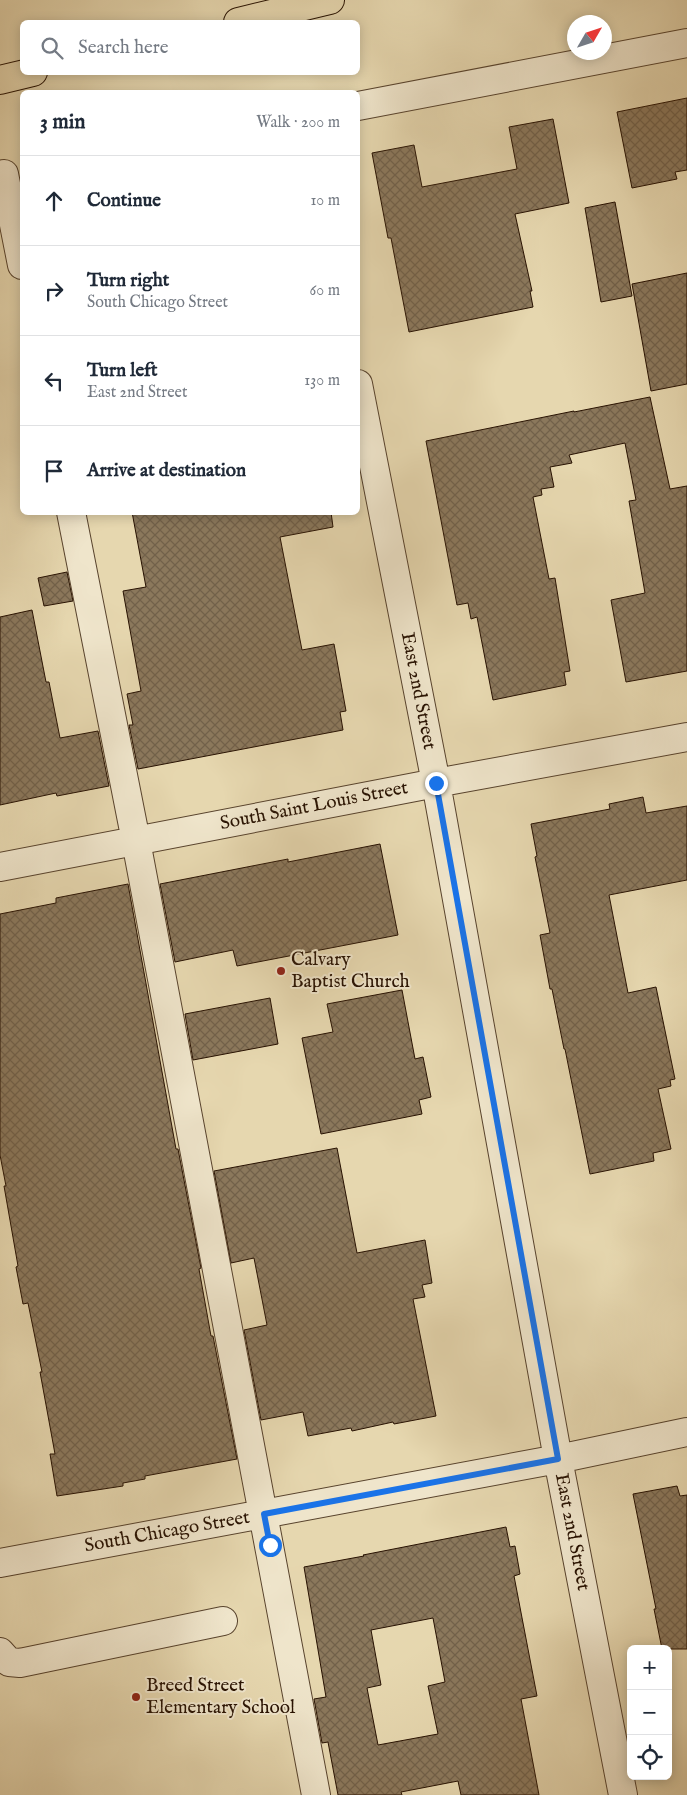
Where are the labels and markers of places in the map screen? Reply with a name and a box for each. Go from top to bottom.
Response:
place label: Calvary Baptist Church [291,948,410,994]
marker: Calvary Baptist Church [275,965,287,977]
place label: Breed Street Elementary School [146,1674,296,1720]
marker: Breed Street Elementary School [130,1691,142,1703]

